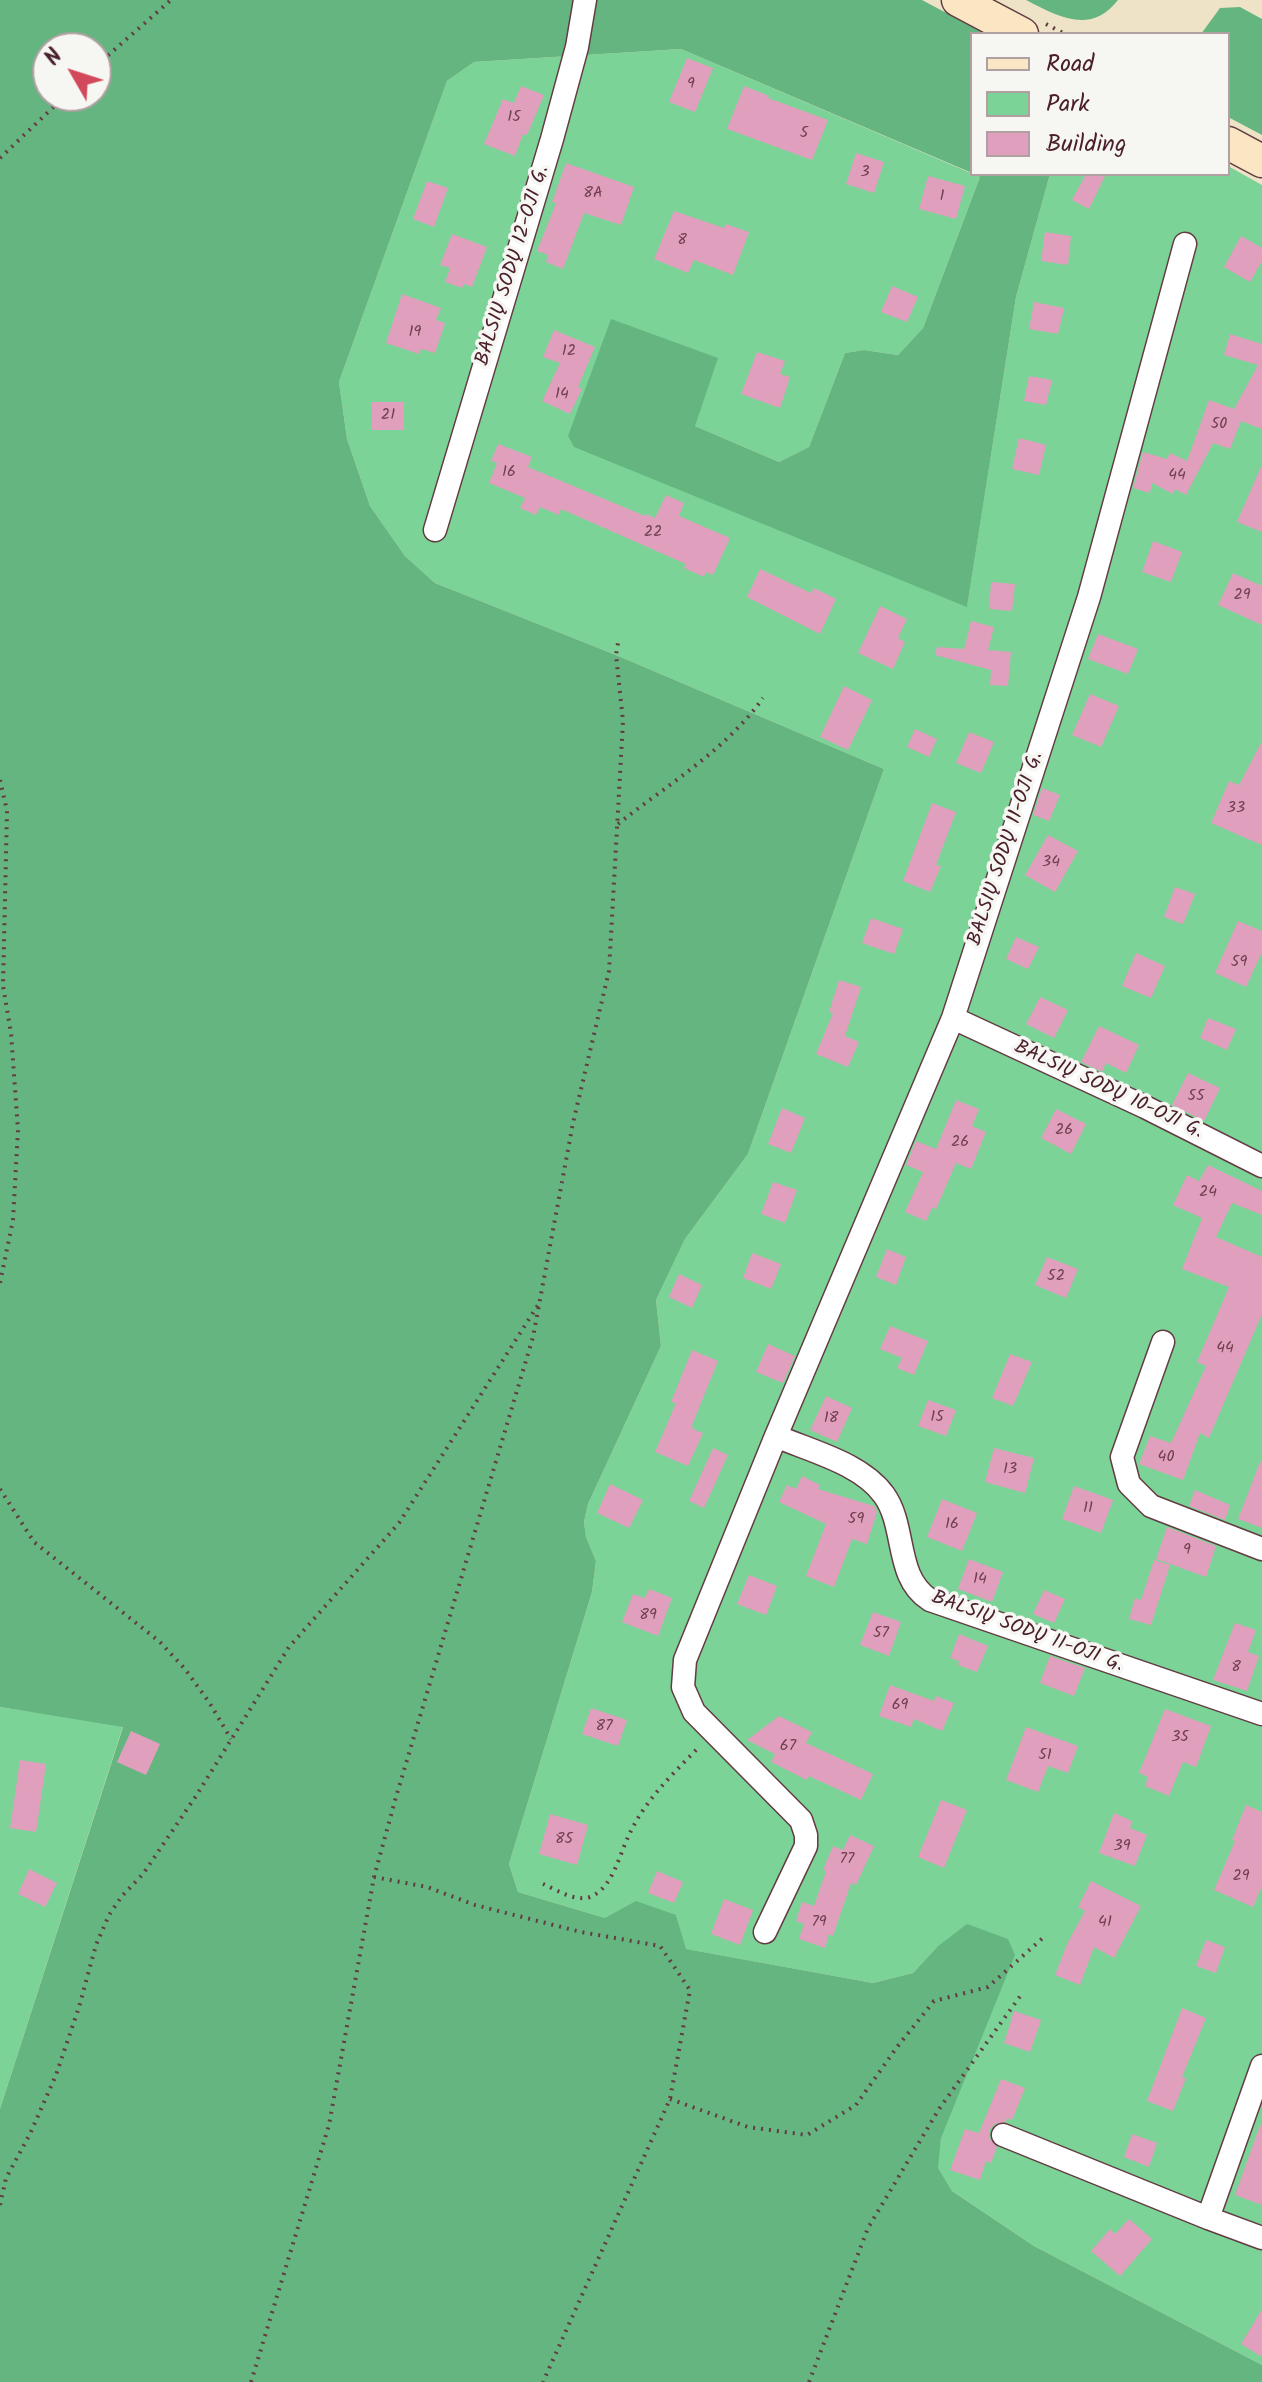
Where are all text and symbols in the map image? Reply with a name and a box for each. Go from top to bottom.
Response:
north arrow [32,32,112,112]
legend [970,32,1230,176]
text: N [37,41,72,74]
text: Road [1046,45,1094,84]
house number: 9 [687,75,695,95]
text: Park [1046,85,1090,124]
house number: 15 [507,108,521,128]
house number: 5 [800,124,808,144]
text: Building [1046,125,1126,164]
street label: BALSIŲ SODŲ 12-OJI G. [472,163,556,369]
house number: 3 [860,163,870,183]
house number: 8A [583,184,603,204]
house number: 1 [939,187,945,207]
house number: 8 [677,231,687,251]
house number: 19 [409,323,421,343]
house number: 12 [562,342,576,362]
house number: 14 [555,385,569,405]
house number: 21 [381,406,395,426]
house number: 50 [1211,415,1227,435]
house number: 16 [502,463,516,483]
house number: 44 [1168,466,1186,486]
house number: 22 [644,523,662,543]
house number: 29 [1233,586,1251,606]
street label: BALSIŲ SODŲ 11-OJI G. [964,749,1050,949]
house number: 33 [1227,799,1245,819]
house number: 34 [1042,853,1060,873]
house number: 59 [1231,953,1247,973]
street label: BALSIŲ SODŲ 10-OJI G. [1010,1037,1206,1145]
house number: 55 [1187,1087,1205,1107]
house number: 26 [1055,1121,1073,1141]
house number: 26 [951,1133,969,1153]
house number: 24 [1199,1183,1217,1203]
house number: 52 [1047,1267,1065,1287]
house number: 44 [1216,1339,1234,1359]
house number: 15 [930,1408,944,1428]
house number: 18 [824,1409,838,1429]
house number: 40 [1158,1448,1174,1468]
house number: 13 [1003,1460,1017,1480]
house number: 11 [1083,1499,1093,1519]
house number: 59 [848,1510,864,1530]
house number: 16 [945,1515,959,1535]
house number: 9 [1183,1541,1191,1561]
house number: 14 [973,1570,987,1590]
street label: BALSIŲ SODŲ 11-OJI G. [928,1587,1126,1679]
house number: 89 [639,1606,657,1626]
house number: 57 [873,1624,889,1644]
house number: 8 [1231,1658,1241,1678]
house number: 69 [892,1696,908,1716]
house number: 87 [595,1717,613,1737]
house number: 35 [1171,1728,1189,1748]
house number: 67 [780,1737,796,1757]
house number: 51 [1038,1746,1052,1766]
house number: 85 [555,1830,573,1850]
house number: 39 [1114,1837,1130,1857]
house number: 77 [840,1850,854,1870]
house number: 29 [1232,1867,1250,1887]
house number: 79 [811,1913,827,1933]
house number: 41 [1098,1913,1112,1933]

